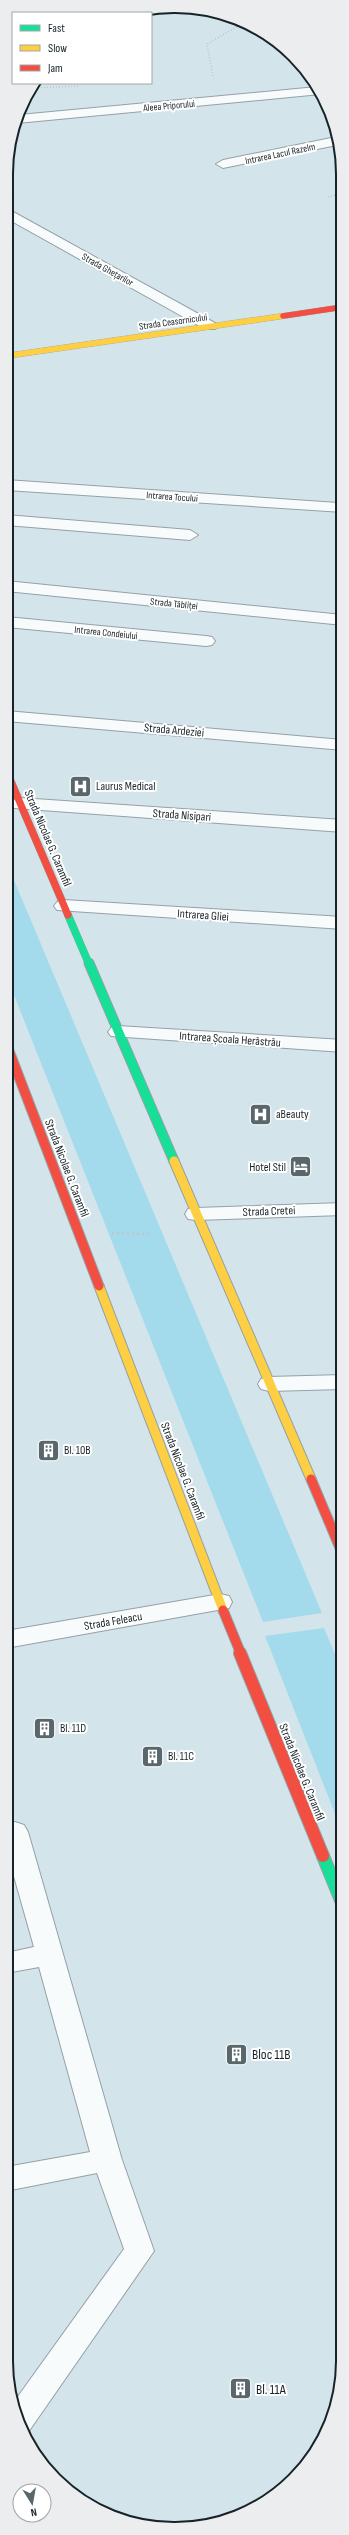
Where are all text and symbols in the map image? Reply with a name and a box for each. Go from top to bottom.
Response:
legend [12,12,152,84]
text: Fast [48,21,65,36]
text: Slow [48,41,67,56]
text: Jam [47,61,63,76]
street label: Aleea Priporului [142,98,196,114]
street label: Intrarea Lacul Razelm [244,141,316,167]
street label: Strada Ghețarilor [80,251,136,289]
street label: Strada Ceasornicului [138,311,208,333]
street label: Intrarea Tocului [146,489,198,505]
street label: Strada Tăbliței [150,596,198,612]
street label: Intrarea Condeiului [74,624,138,642]
street label: Strada Ardeziei [143,720,205,741]
hospital icon: Laurus Medical [67,773,93,799]
place label: Laurus Medical [96,779,155,794]
street label: Strada Nicolae G. Caramfil [20,788,75,889]
street label: Strada Nisipari [152,806,212,825]
street label: Intrarea Gliei [177,906,229,925]
street label: Intrarea Școala Herăstrău [179,1028,281,1051]
hospital icon: aBeauty [248,1101,274,1127]
place label: aBeauty [276,1107,309,1122]
street label: Strada Nicolae G. Caramfil [41,1117,92,1219]
hotel icon: Hotel Stil [288,1154,314,1180]
place label: Hotel Stil [249,1160,286,1175]
street label: Strada Cretei [242,1203,296,1220]
street label: Strada Nicolae G. Caramfil [157,1420,208,1522]
building icon: Bl. 10B [35,1437,61,1463]
place label: Bl. 10B [64,1443,91,1458]
street label: Strada Feleacu [83,1609,143,1634]
building icon: Bl. 11D [31,1715,57,1741]
place label: Bl. 11D [60,1721,86,1736]
street label: Strada Nicolae G. Caramfil [275,1721,328,1823]
building icon: Bl. 11C [139,1743,165,1769]
place label: Bl. 11C [168,1749,194,1764]
building icon: Bloc 11B [224,2041,250,2067]
place label: Bloc 11B [252,2046,291,2063]
building icon: Bl. 11A [227,2376,253,2402]
place label: Bl. 11A [256,2381,287,2398]
north arrow [12,2483,52,2523]
text: N [30,2505,38,2519]

